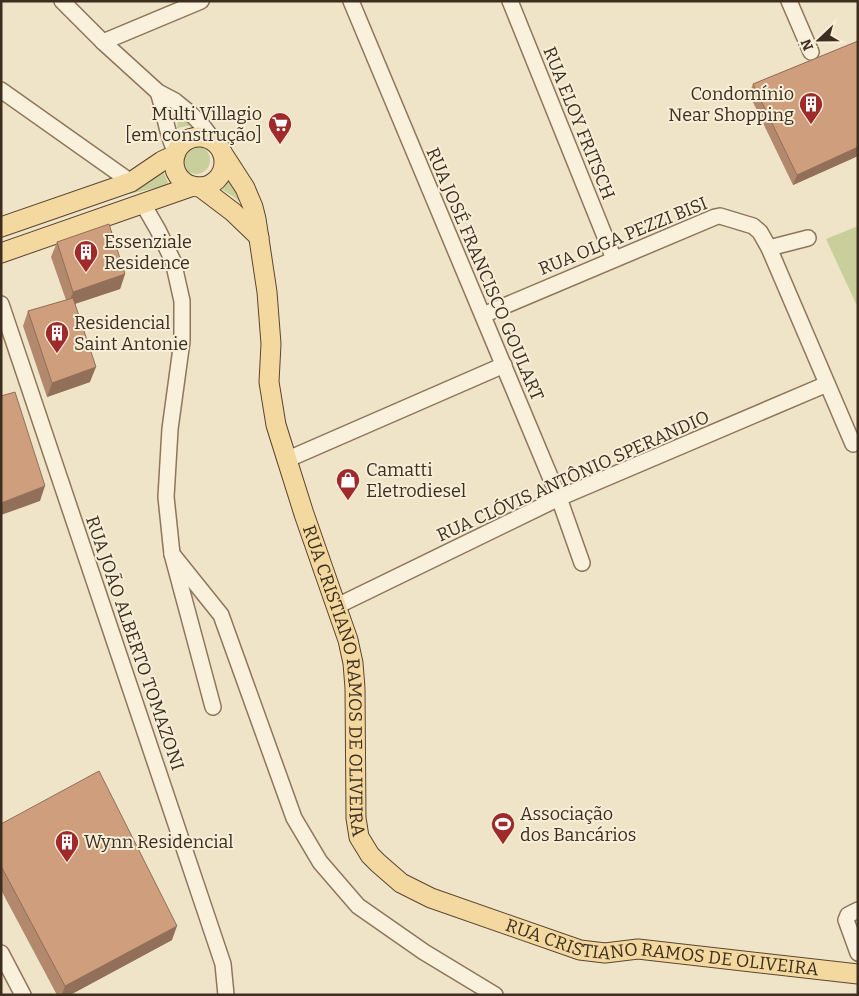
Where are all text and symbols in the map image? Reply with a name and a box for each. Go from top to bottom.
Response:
north arrow [794,15,844,65]
text: N [797,36,817,53]
street label: RUA ELOY FRITSCH [538,43,620,203]
place label: Condomínio Near Shopping [668,83,794,126]
building icon: Condomínio Near Shopping [798,91,824,125]
place label: Multi Villagio [em construção] [125,103,262,146]
supermarket icon: Multi Villagio [em construção] [267,111,293,145]
street label: RUA JOSÉ FRANCISCO GOULART [422,144,550,404]
street label: RUA OLGA PEZZI BISI [535,192,711,280]
place label: Essenziale Residence [104,231,192,274]
building icon: Essenziale Residence [73,239,99,273]
place label: Residencial Saint Antonie [74,312,188,355]
building icon: Residencial Saint Antonie [44,320,70,354]
street label: RUA CLÓVIS ANTÔNIO SPERANDIO [433,406,713,546]
place label: Camatti Eletrodiesel [366,459,466,502]
shop icon: Camatti Eletrodiesel [335,467,361,501]
street label: RUA JOÃO ALBERTO TOMAZONI [81,513,189,773]
street label: RUA CRISTIANO RAMOS DE OLIVEIRA [298,522,370,838]
place label: Associação dos Bancários [520,803,636,846]
sports icon: Associação dos Bancários [490,811,516,845]
building icon: Wynn Residencial [54,829,80,863]
place label: Wynn Residencial [84,831,233,853]
street label: RUA CRISTIANO RAMOS DE OLIVEIRA [503,914,820,980]

